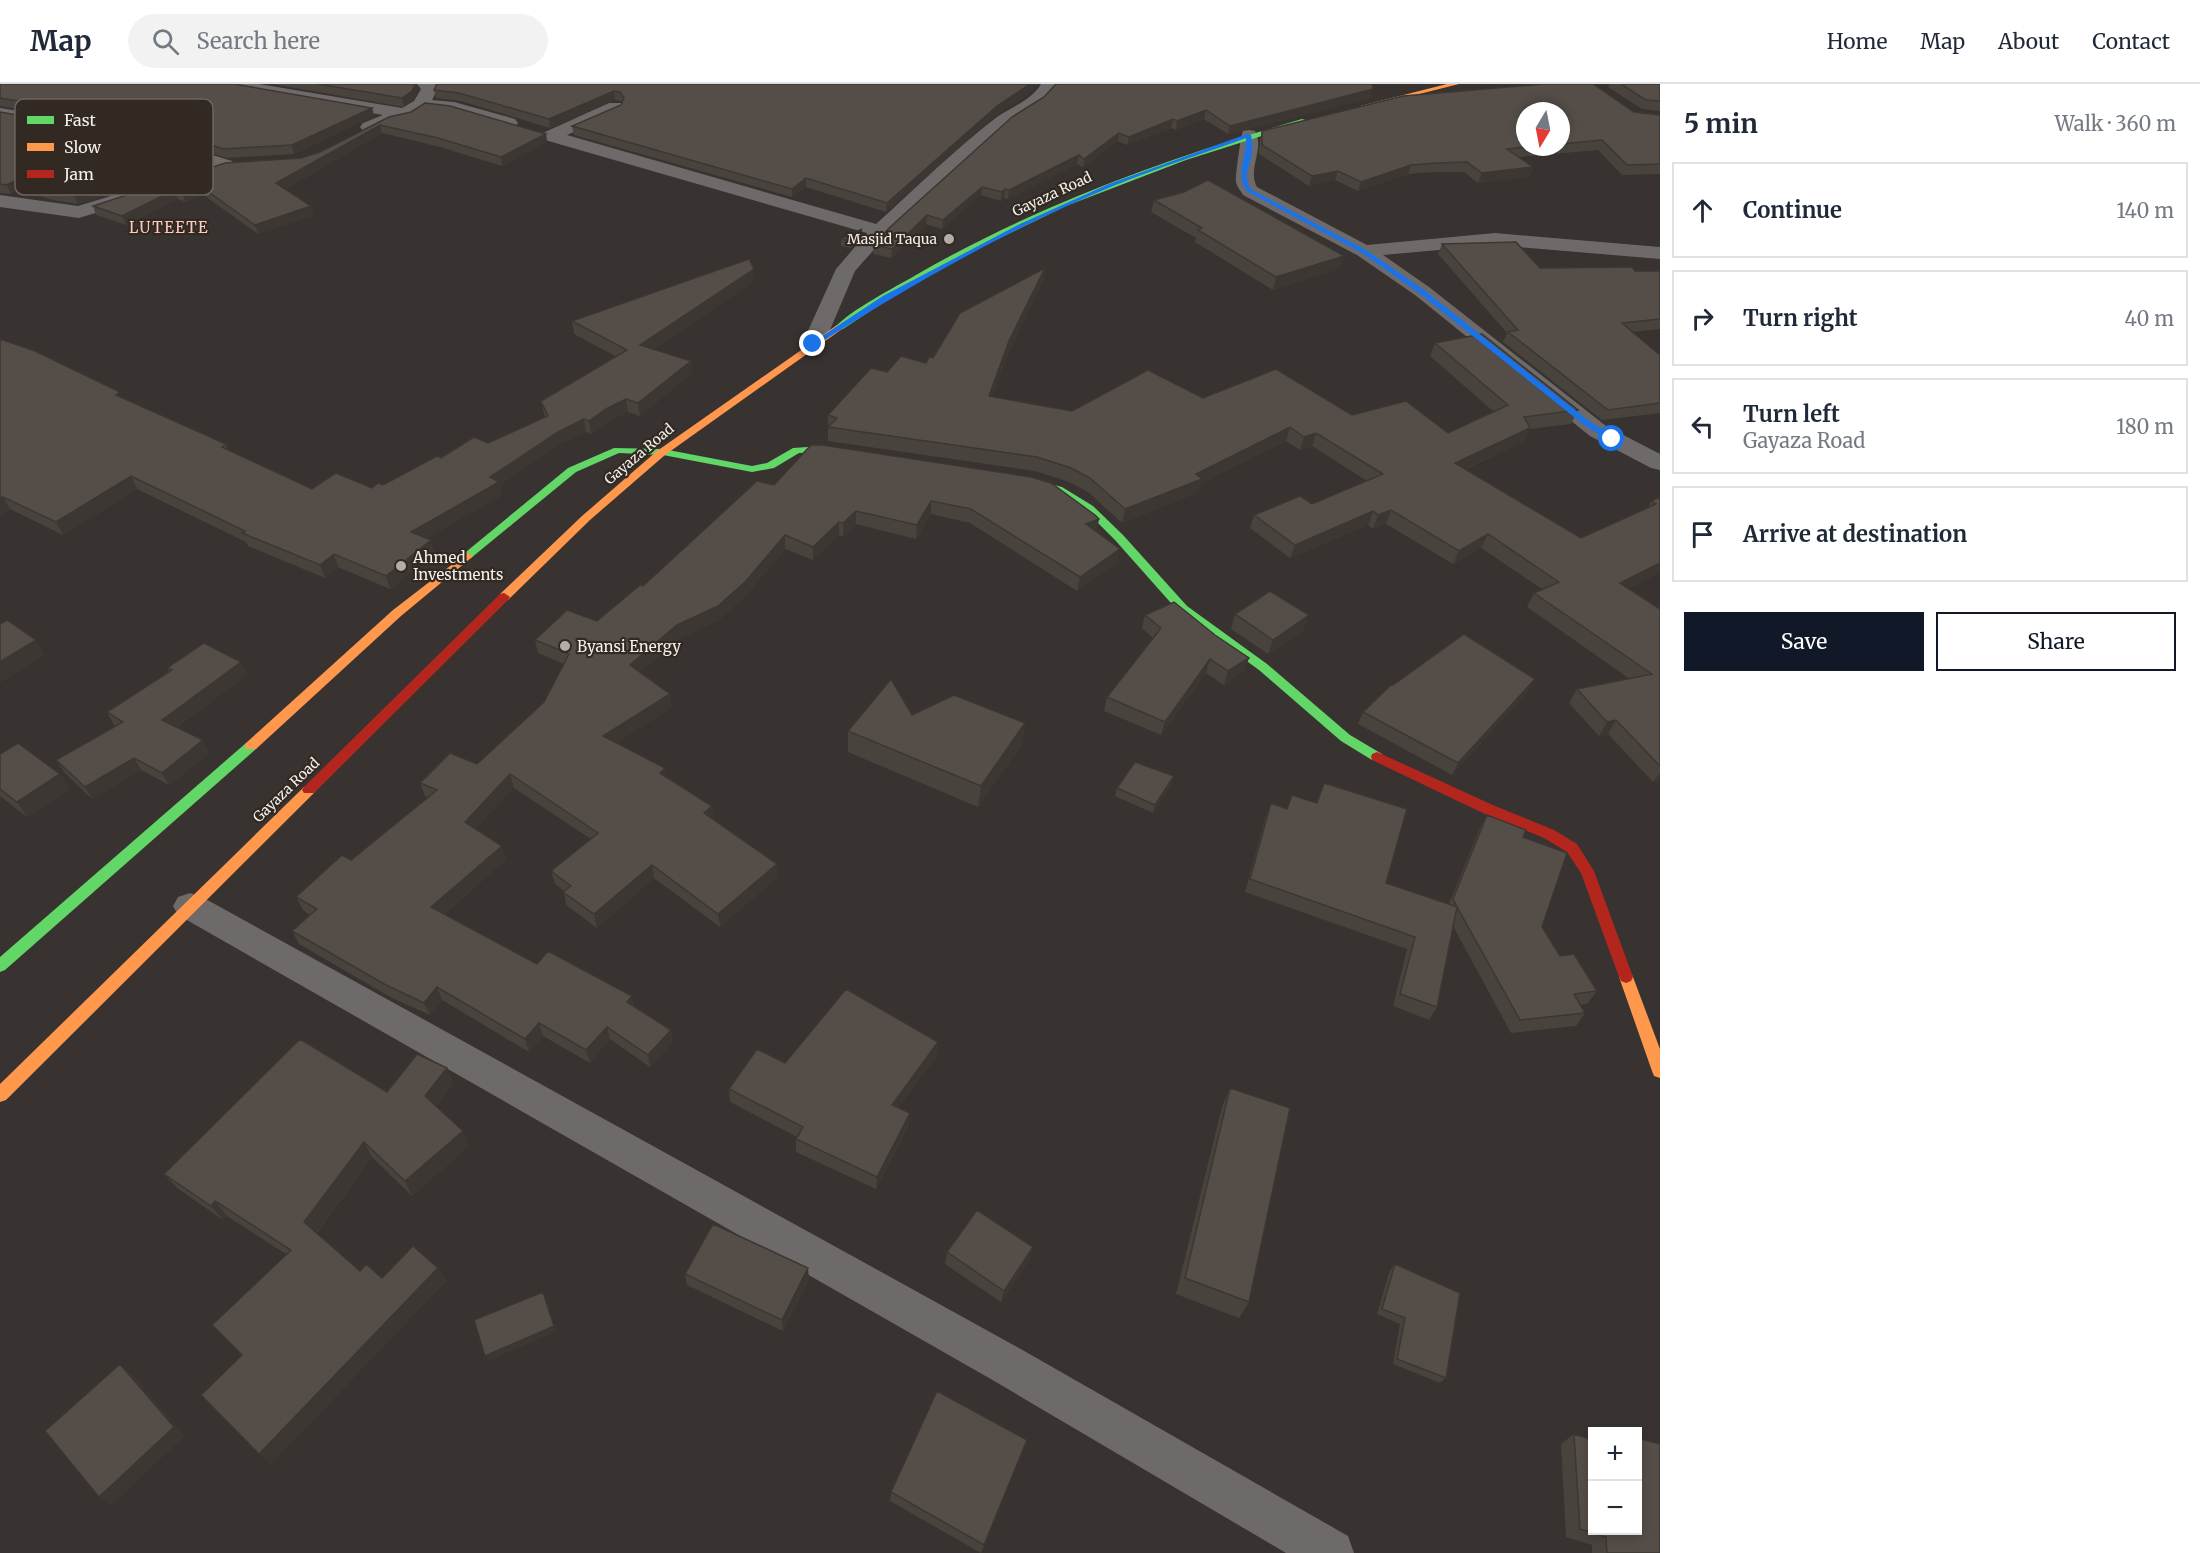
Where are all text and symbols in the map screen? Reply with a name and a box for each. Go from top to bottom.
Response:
search box [128,14,548,68]
text: Map [30,23,92,59]
icon: search [149,25,182,58]
text: Search here [197,27,320,55]
text: Home [1827,28,1887,55]
text: Map [1920,28,1965,55]
text: About [1998,28,2059,55]
text: Contact [2092,28,2170,55]
legend [15,99,213,195]
north arrow [1516,102,1570,156]
text: 5 min [1684,107,1758,140]
text: Fast [64,110,97,130]
text: Walk · 360 m [2055,111,2176,136]
text: Slow [64,137,102,157]
text: Jam [63,164,94,184]
street label: Gayaza Road [1009,168,1095,220]
icon: ahead [1686,194,1719,227]
text: Continue [1743,196,1842,224]
text: 140 m [2117,198,2174,223]
district label: LUTEETE [129,218,209,237]
place label: Masjid Taqua [847,230,937,248]
marker: Masjid Taqua [942,232,956,246]
icon: right [1686,302,1719,335]
text: Turn right [1743,304,1857,332]
text: 40 m [2124,306,2174,331]
route end [799,330,825,356]
text: Turn left [1743,400,1840,428]
icon: left [1686,410,1719,443]
text: 180 m [2116,414,2174,439]
street label: Gayaza Road [600,419,678,488]
route start [1598,425,1624,451]
text: Gayaza Road [1743,428,1865,453]
icon: arrive [1686,518,1719,551]
text: Arrive at destination [1743,520,1967,548]
place label: Ahmed Investments [412,548,503,584]
marker: Ahmed Investments [394,559,408,573]
button: Save [1684,612,1924,671]
button: Share [1936,612,2176,671]
place label: Byansi Energy [577,637,681,656]
marker: Byansi Energy [558,639,572,653]
street label: Gayaza Road [249,753,323,826]
map controls [1588,1427,1642,1535]
button: + [1588,1427,1642,1481]
button: − [1588,1481,1642,1535]

